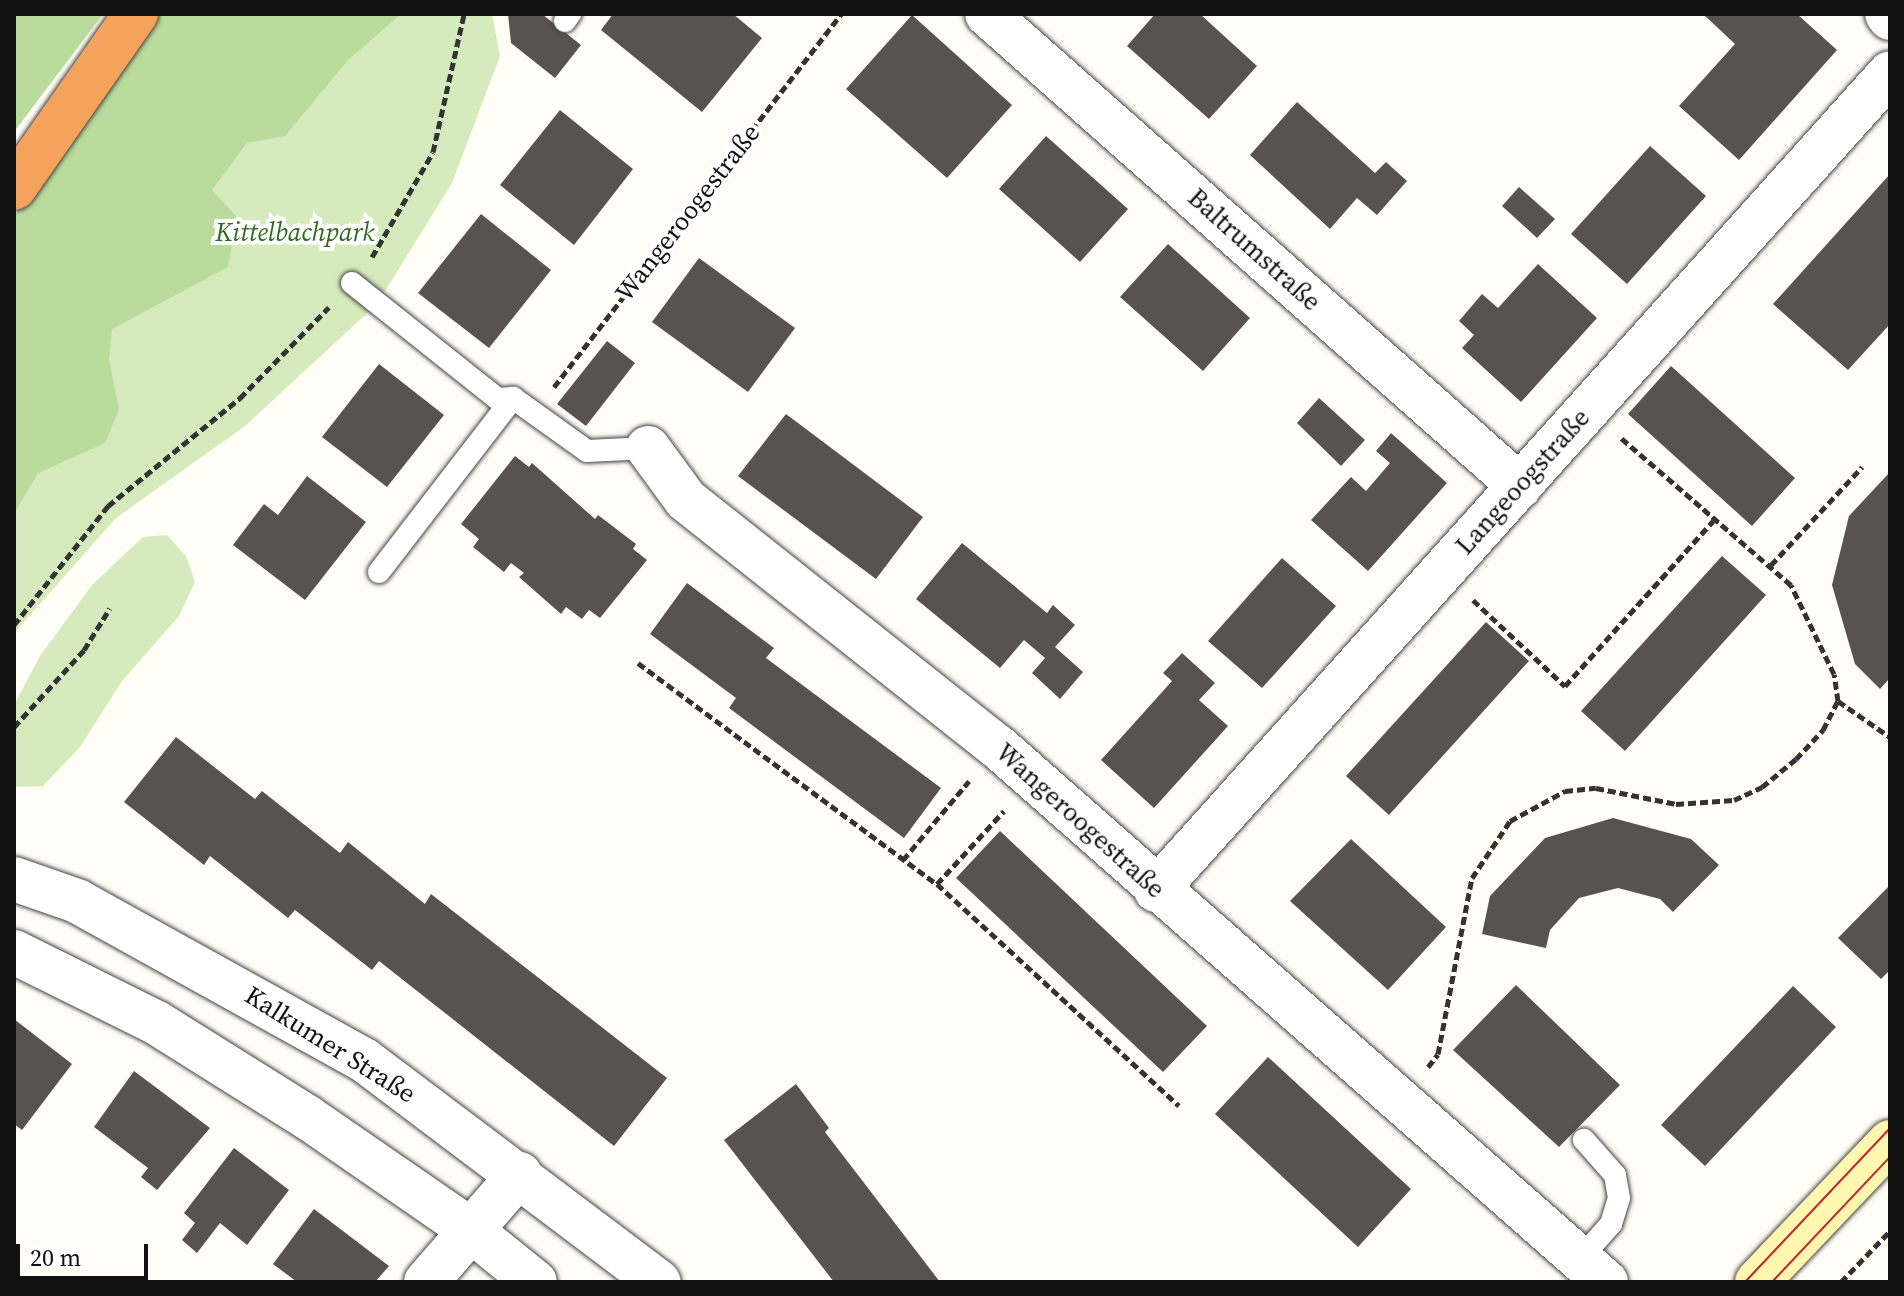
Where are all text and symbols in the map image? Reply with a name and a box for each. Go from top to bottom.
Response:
street label: Wangeroogestraße [609,118,767,308]
street label: Baltrumstraße [1181,182,1327,318]
park label: Kittelbachpark [215,217,375,249]
street label: Langeoogstraße [1449,403,1597,561]
street label: Wangeroogestraße [989,737,1171,905]
street label: Kalkumer Straße [239,980,421,1110]
scale bar [20,1228,152,1278]
text: 20 m [30,1241,81,1274]

